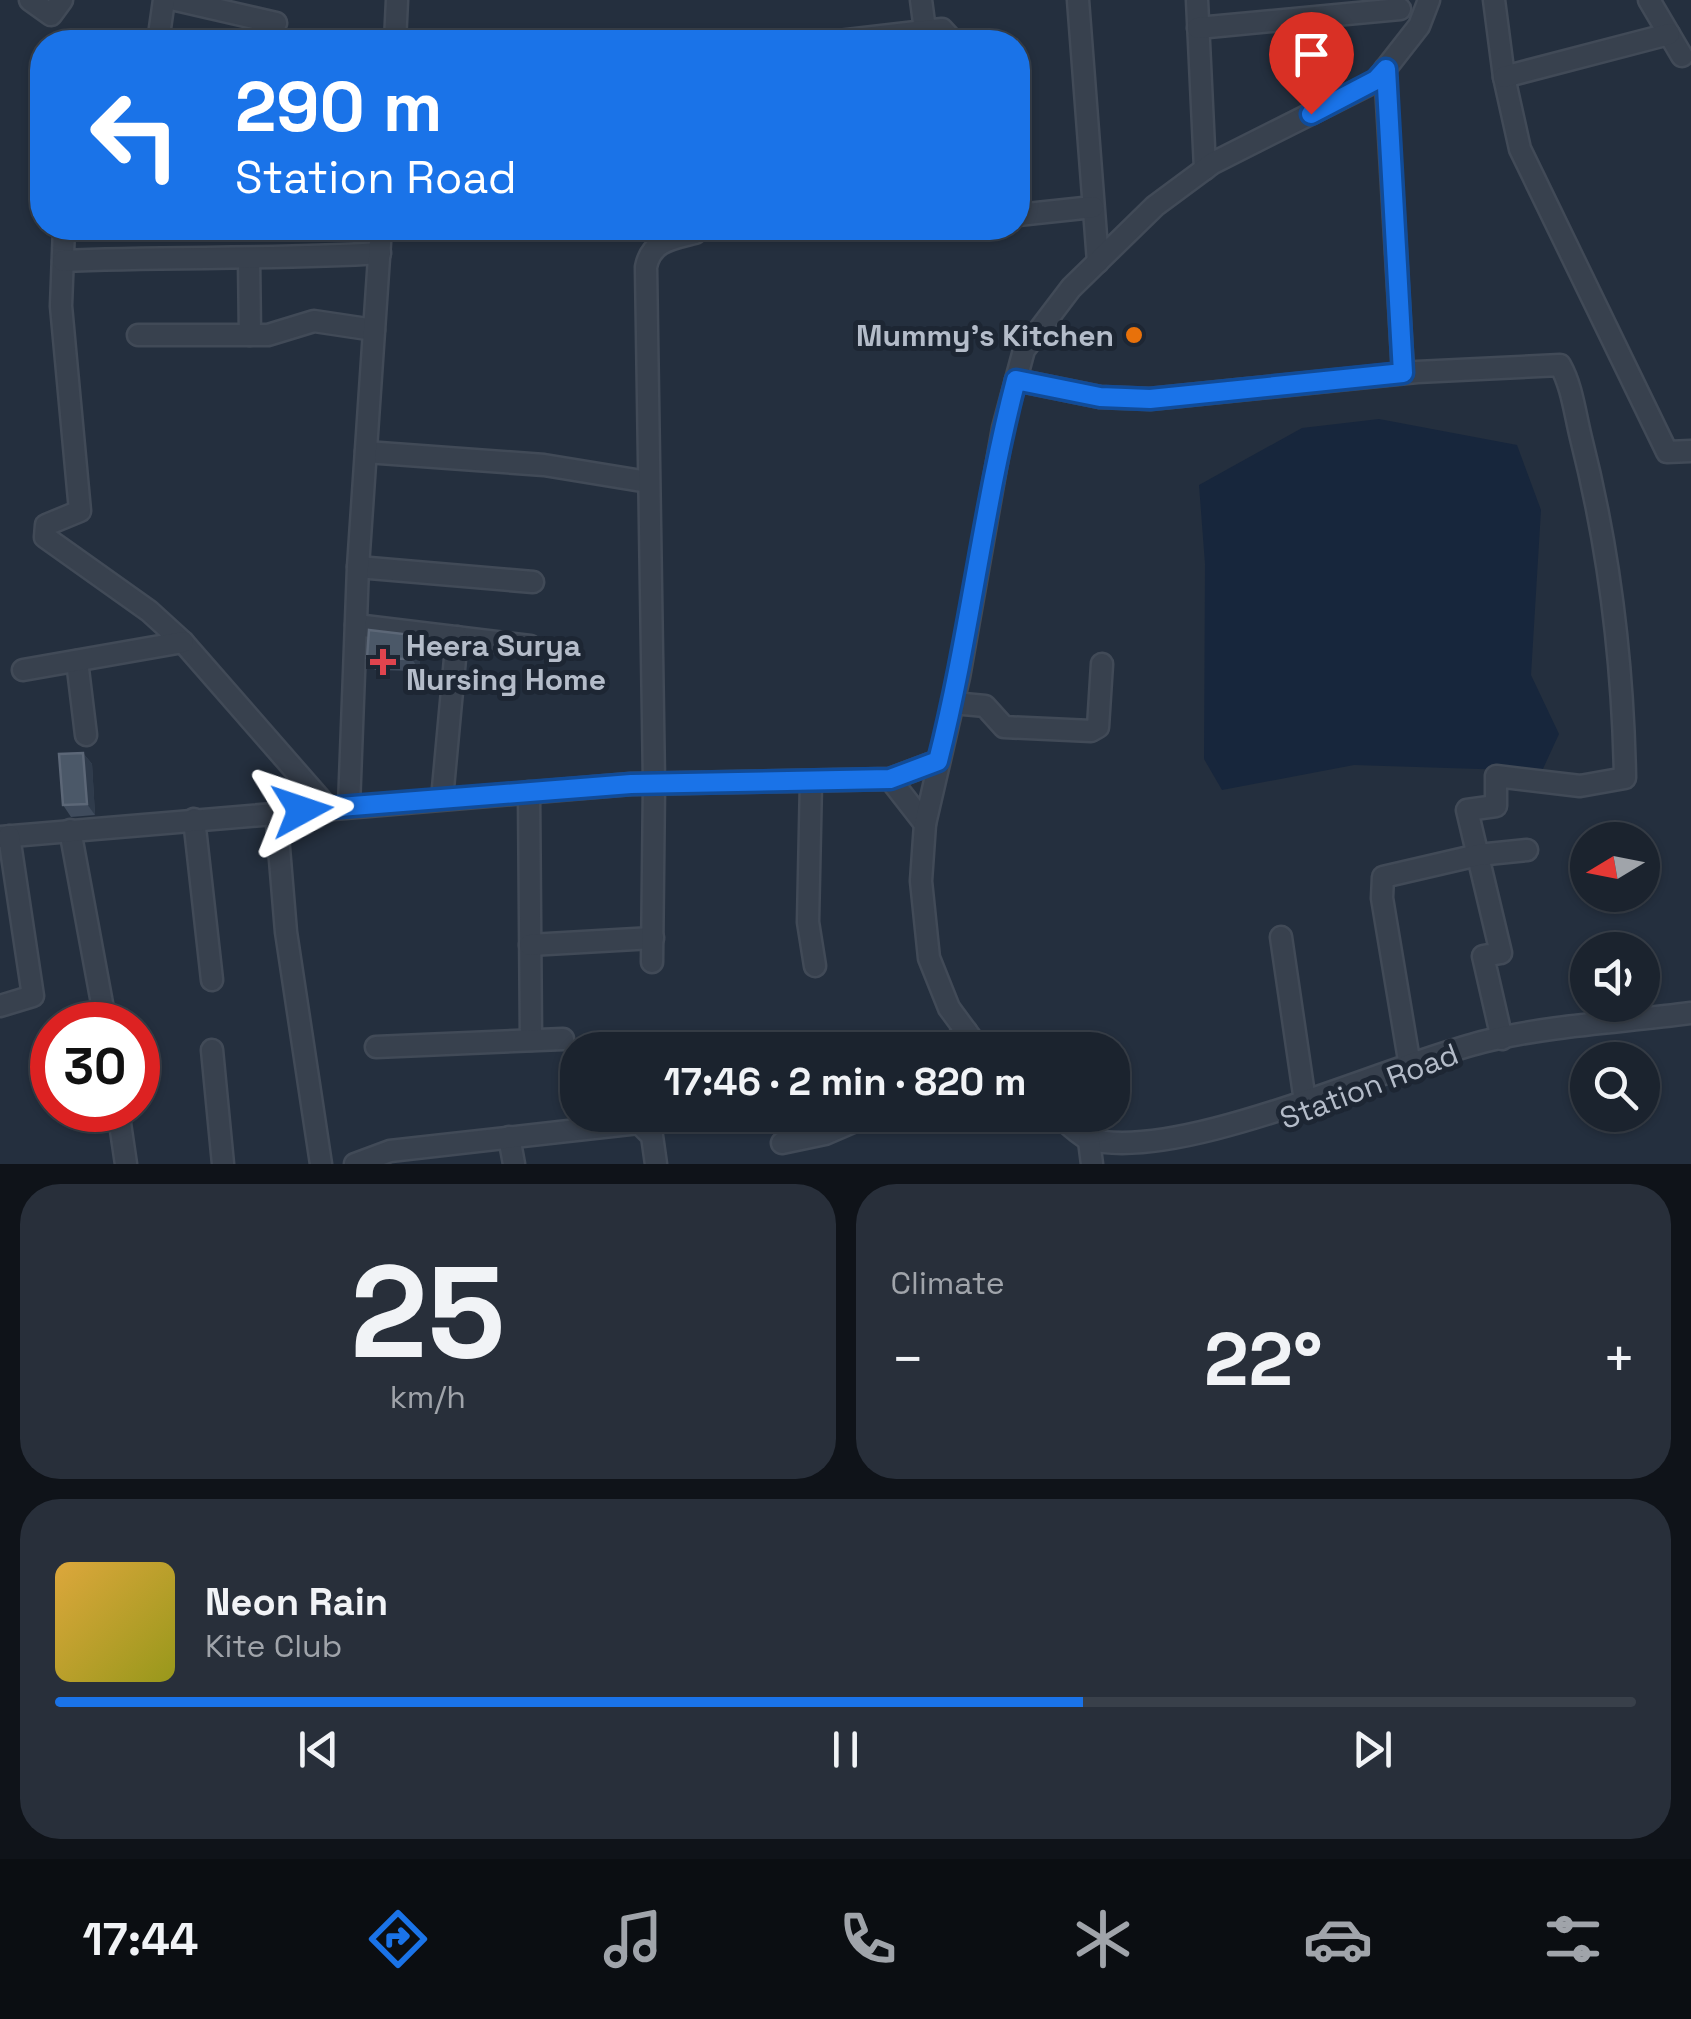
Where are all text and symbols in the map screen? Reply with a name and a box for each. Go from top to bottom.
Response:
pin [1269,12,1354,115]
icon: arrive [1284,27,1339,82]
text: 290 m [235,62,442,151]
icon: left [70,70,200,200]
text: Station Road [235,149,517,206]
place label: Mummy's Kitchen [856,316,1114,355]
marker: Mummy's Kitchen [1123,324,1145,346]
place label: Heera Surya Nursing Home [406,626,606,699]
marker: Heera Surya Nursing Home [370,649,396,675]
position arrow [250,758,354,862]
north arrow [1570,822,1660,912]
map controls [1570,822,1660,1132]
button: sound [1570,932,1660,1022]
speed limit sign: 30 [30,1002,160,1132]
street label: Station Road [1274,1034,1464,1138]
button: search [1570,1042,1660,1132]
text: 17:46 · 2 min · 820 m [664,1058,1026,1106]
text: 25 [350,1229,505,1395]
text: Climate [891,1263,1005,1303]
text: 22° [1204,1311,1323,1407]
text: − [891,1324,925,1394]
text: + [1602,1324,1636,1394]
text: km/h [390,1377,466,1417]
text: Neon Rain [205,1578,388,1626]
text: Kite Club [205,1626,342,1666]
icon: previous [291,1722,346,1777]
icon: pause [818,1722,873,1777]
icon: next [1345,1722,1400,1777]
icon: directions [363,1904,433,1974]
icon: music [598,1904,668,1974]
icon: phone [833,1904,903,1974]
icon: climate [1068,1904,1138,1974]
icon: car [1303,1904,1373,1974]
icon: filters [1538,1904,1608,1974]
text: 17:44 [83,1911,198,1968]

